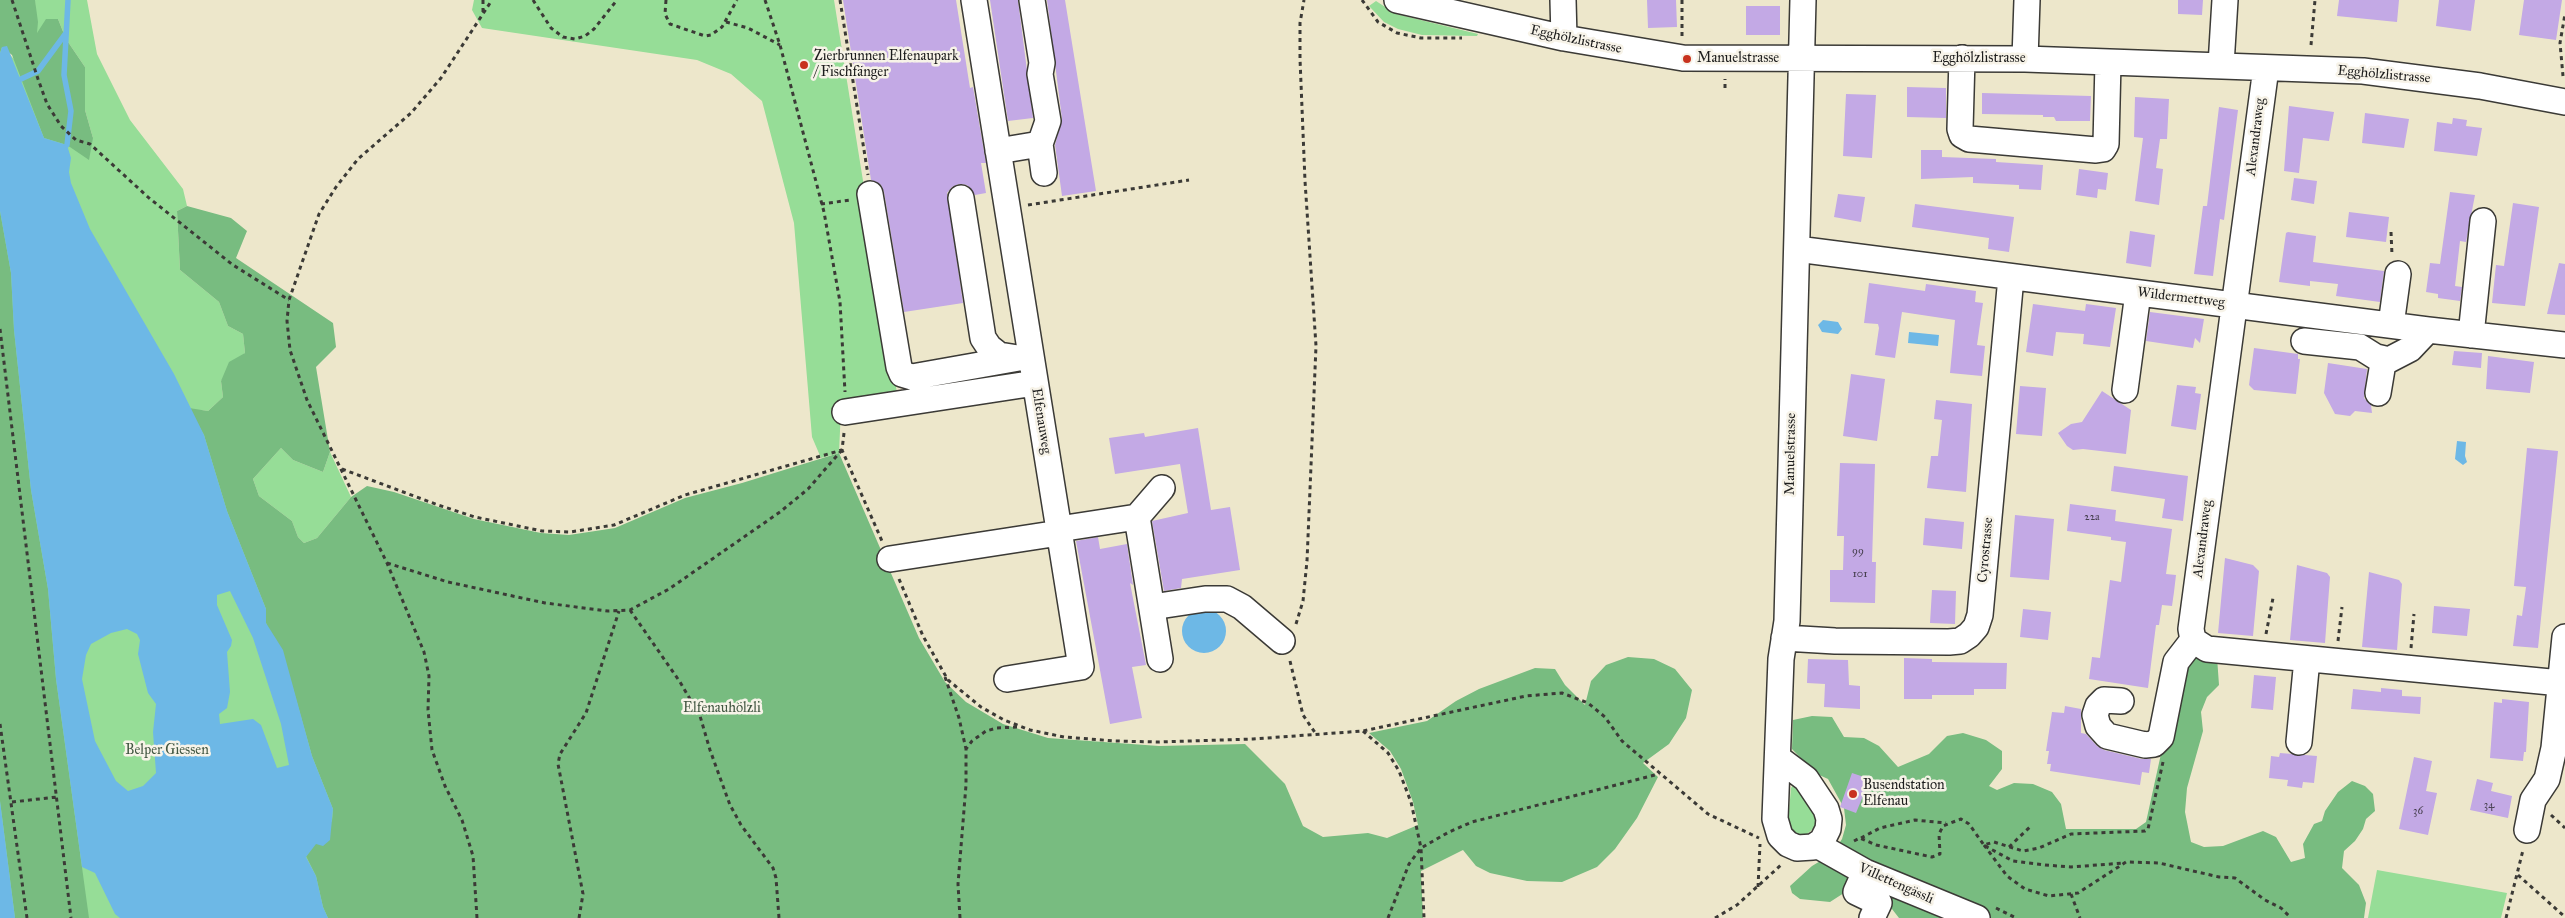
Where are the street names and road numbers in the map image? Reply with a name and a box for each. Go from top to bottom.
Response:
street label: Egghölzlistrasse [1529,22,1623,58]
street label: Egghölzlistrasse [1932,51,2026,67]
street label: Egghölzlistrasse [2337,63,2431,87]
street label: Alexandraweg [2243,97,2269,177]
street label: Wildermettweg [2136,284,2226,312]
street label: Elfenauweg [1027,387,1055,455]
street label: Manuelstrasse [1782,413,1800,495]
street label: Alexandraweg [2190,499,2216,579]
street label: Cyrostrasse [1975,517,1997,583]
street label: Villettengässli [1856,860,1936,908]

